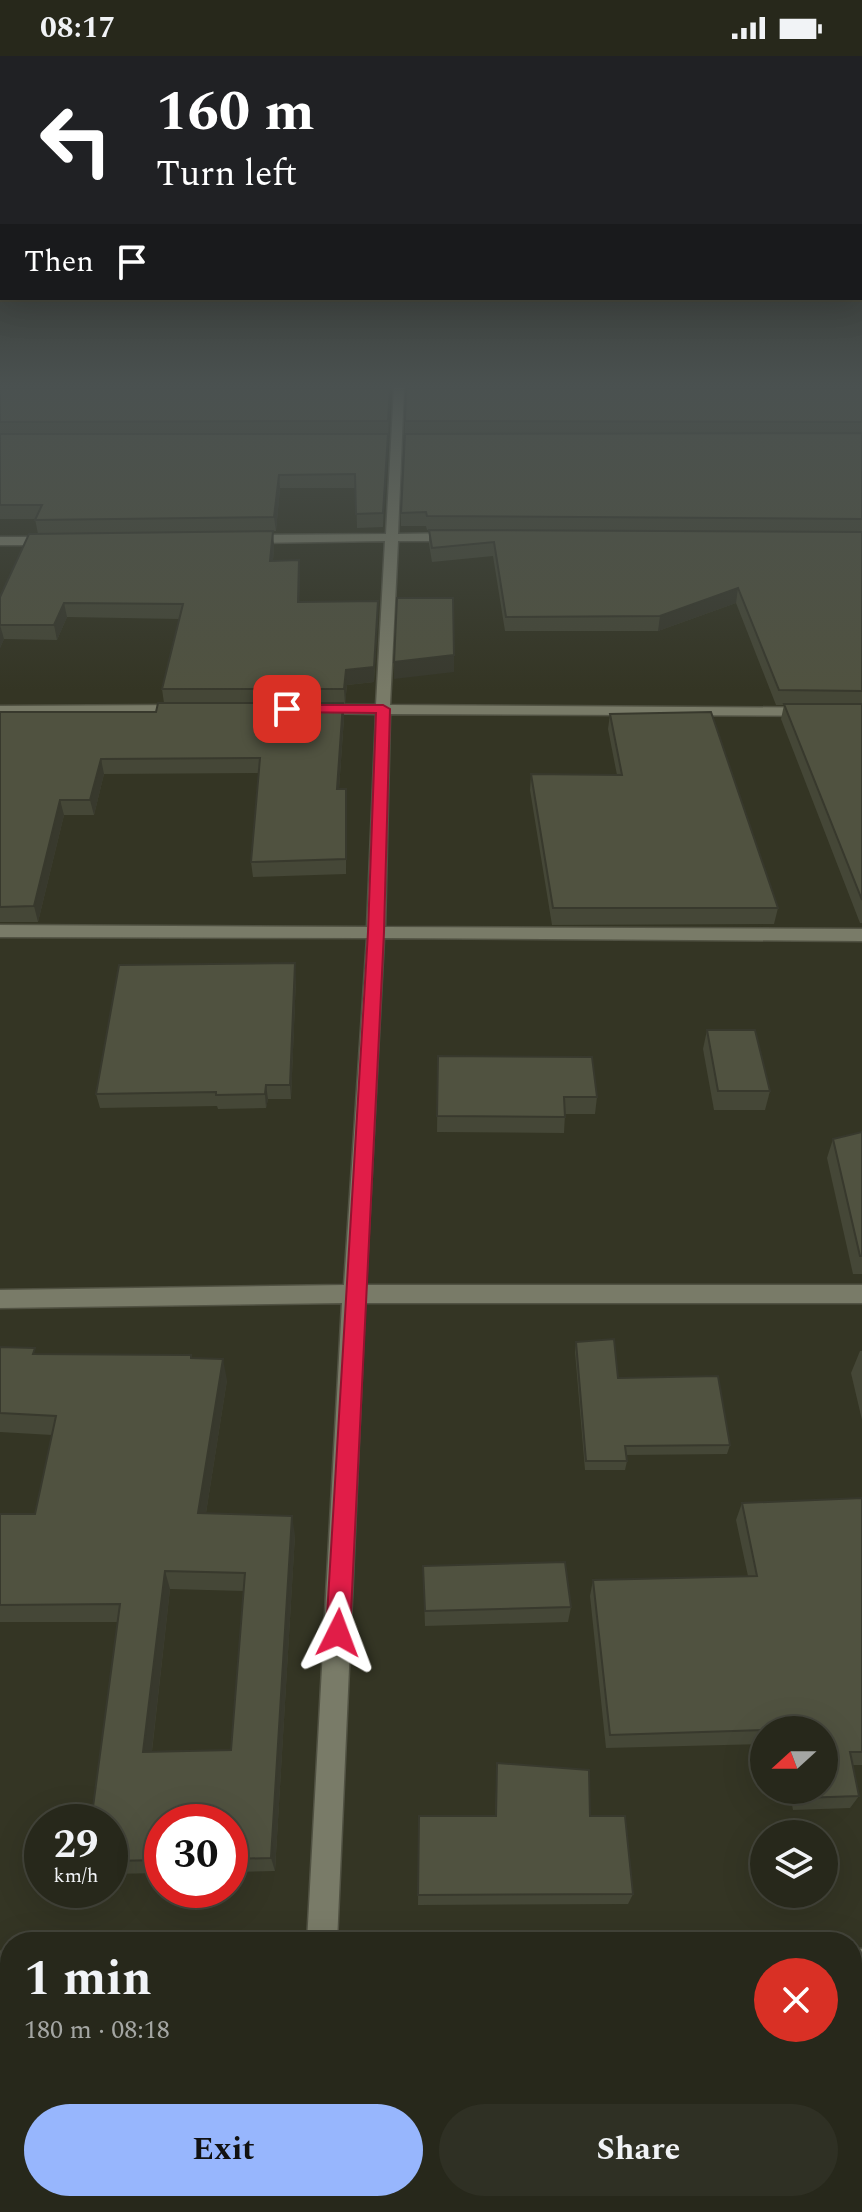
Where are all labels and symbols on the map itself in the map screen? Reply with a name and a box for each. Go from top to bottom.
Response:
pin [253,675,321,743]
position arrow [296,1591,380,1675]
north arrow [750,1716,838,1804]
speed limit sign: 30 [144,1804,248,1908]

